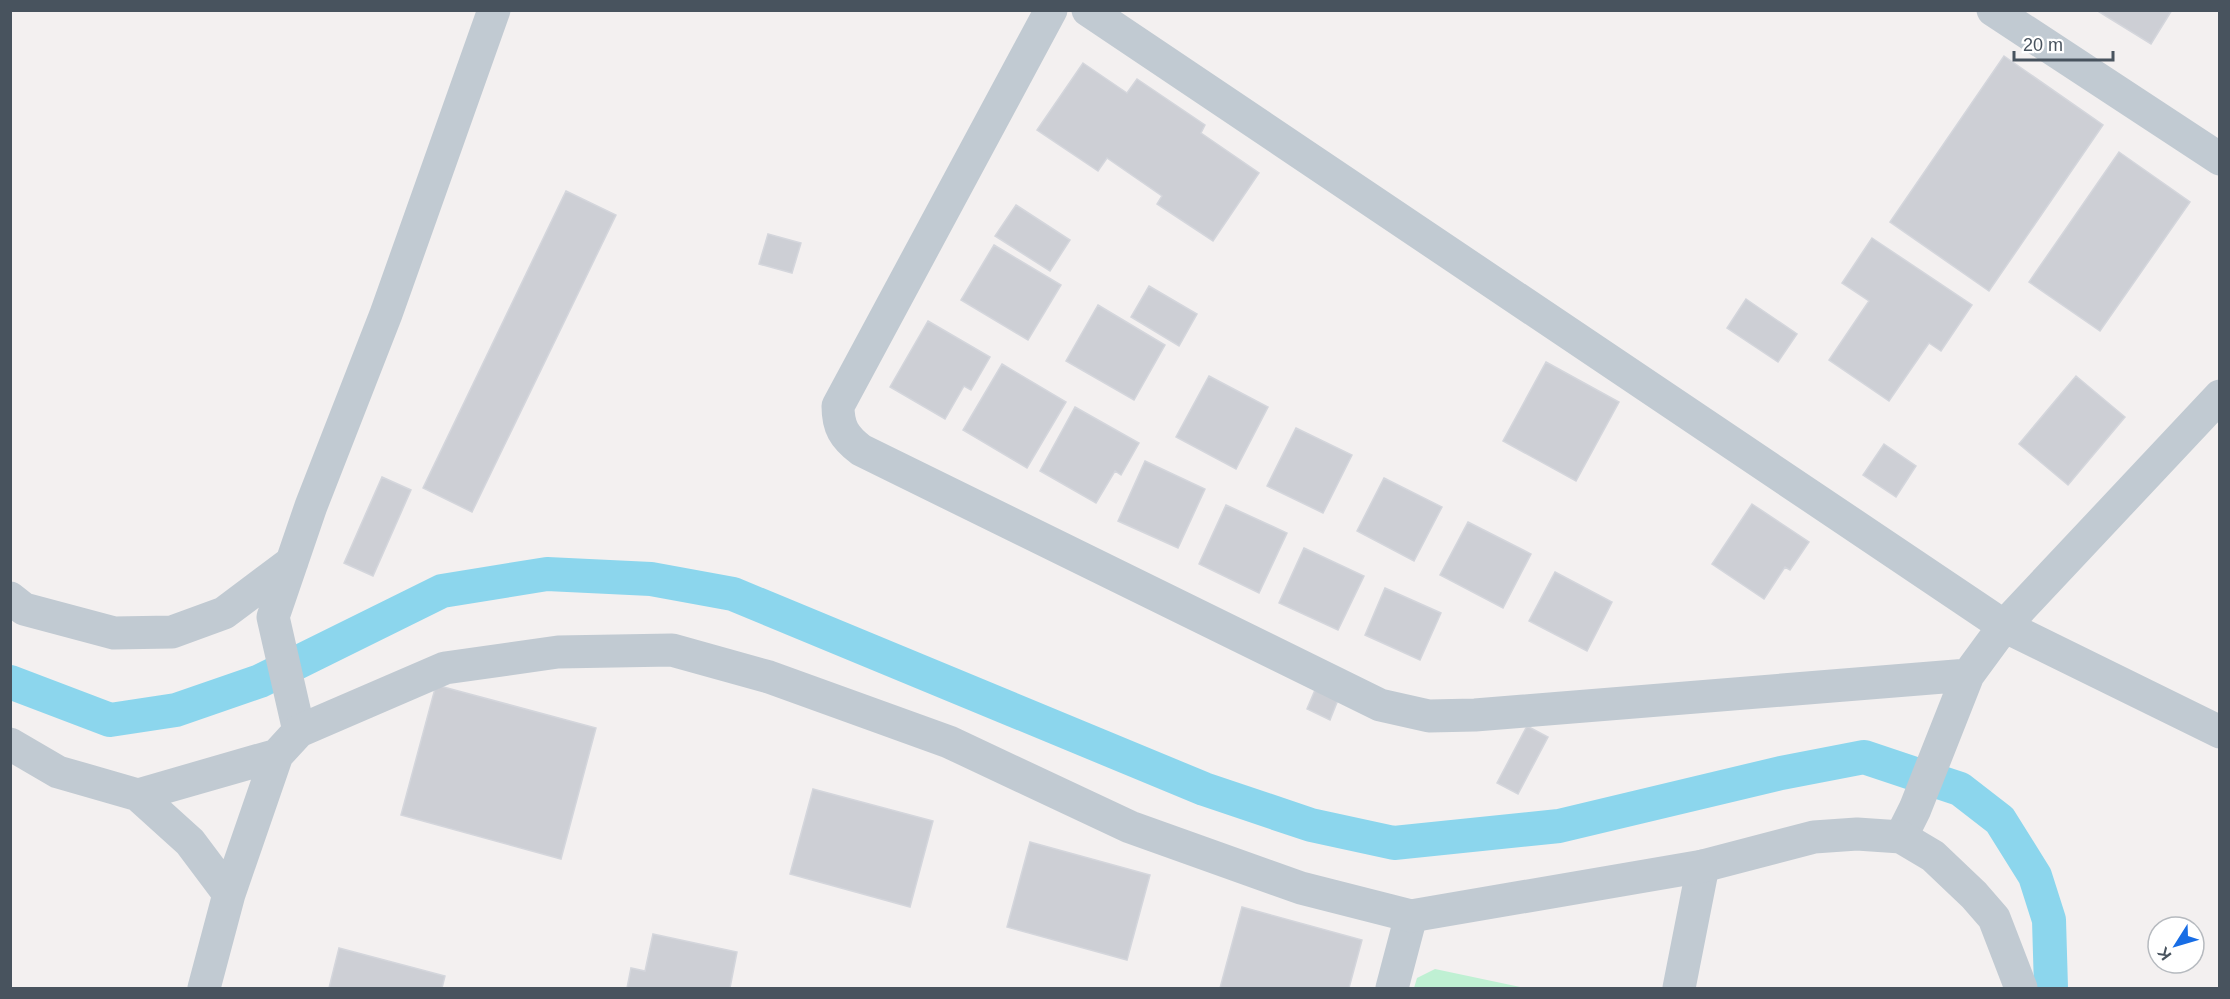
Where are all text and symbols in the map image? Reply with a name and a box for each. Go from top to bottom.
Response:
scale bar [2014,24,2113,62]
text: 20 m [2023,35,2063,55]
north arrow [2146,915,2206,975]
text: K [2154,944,2175,963]

